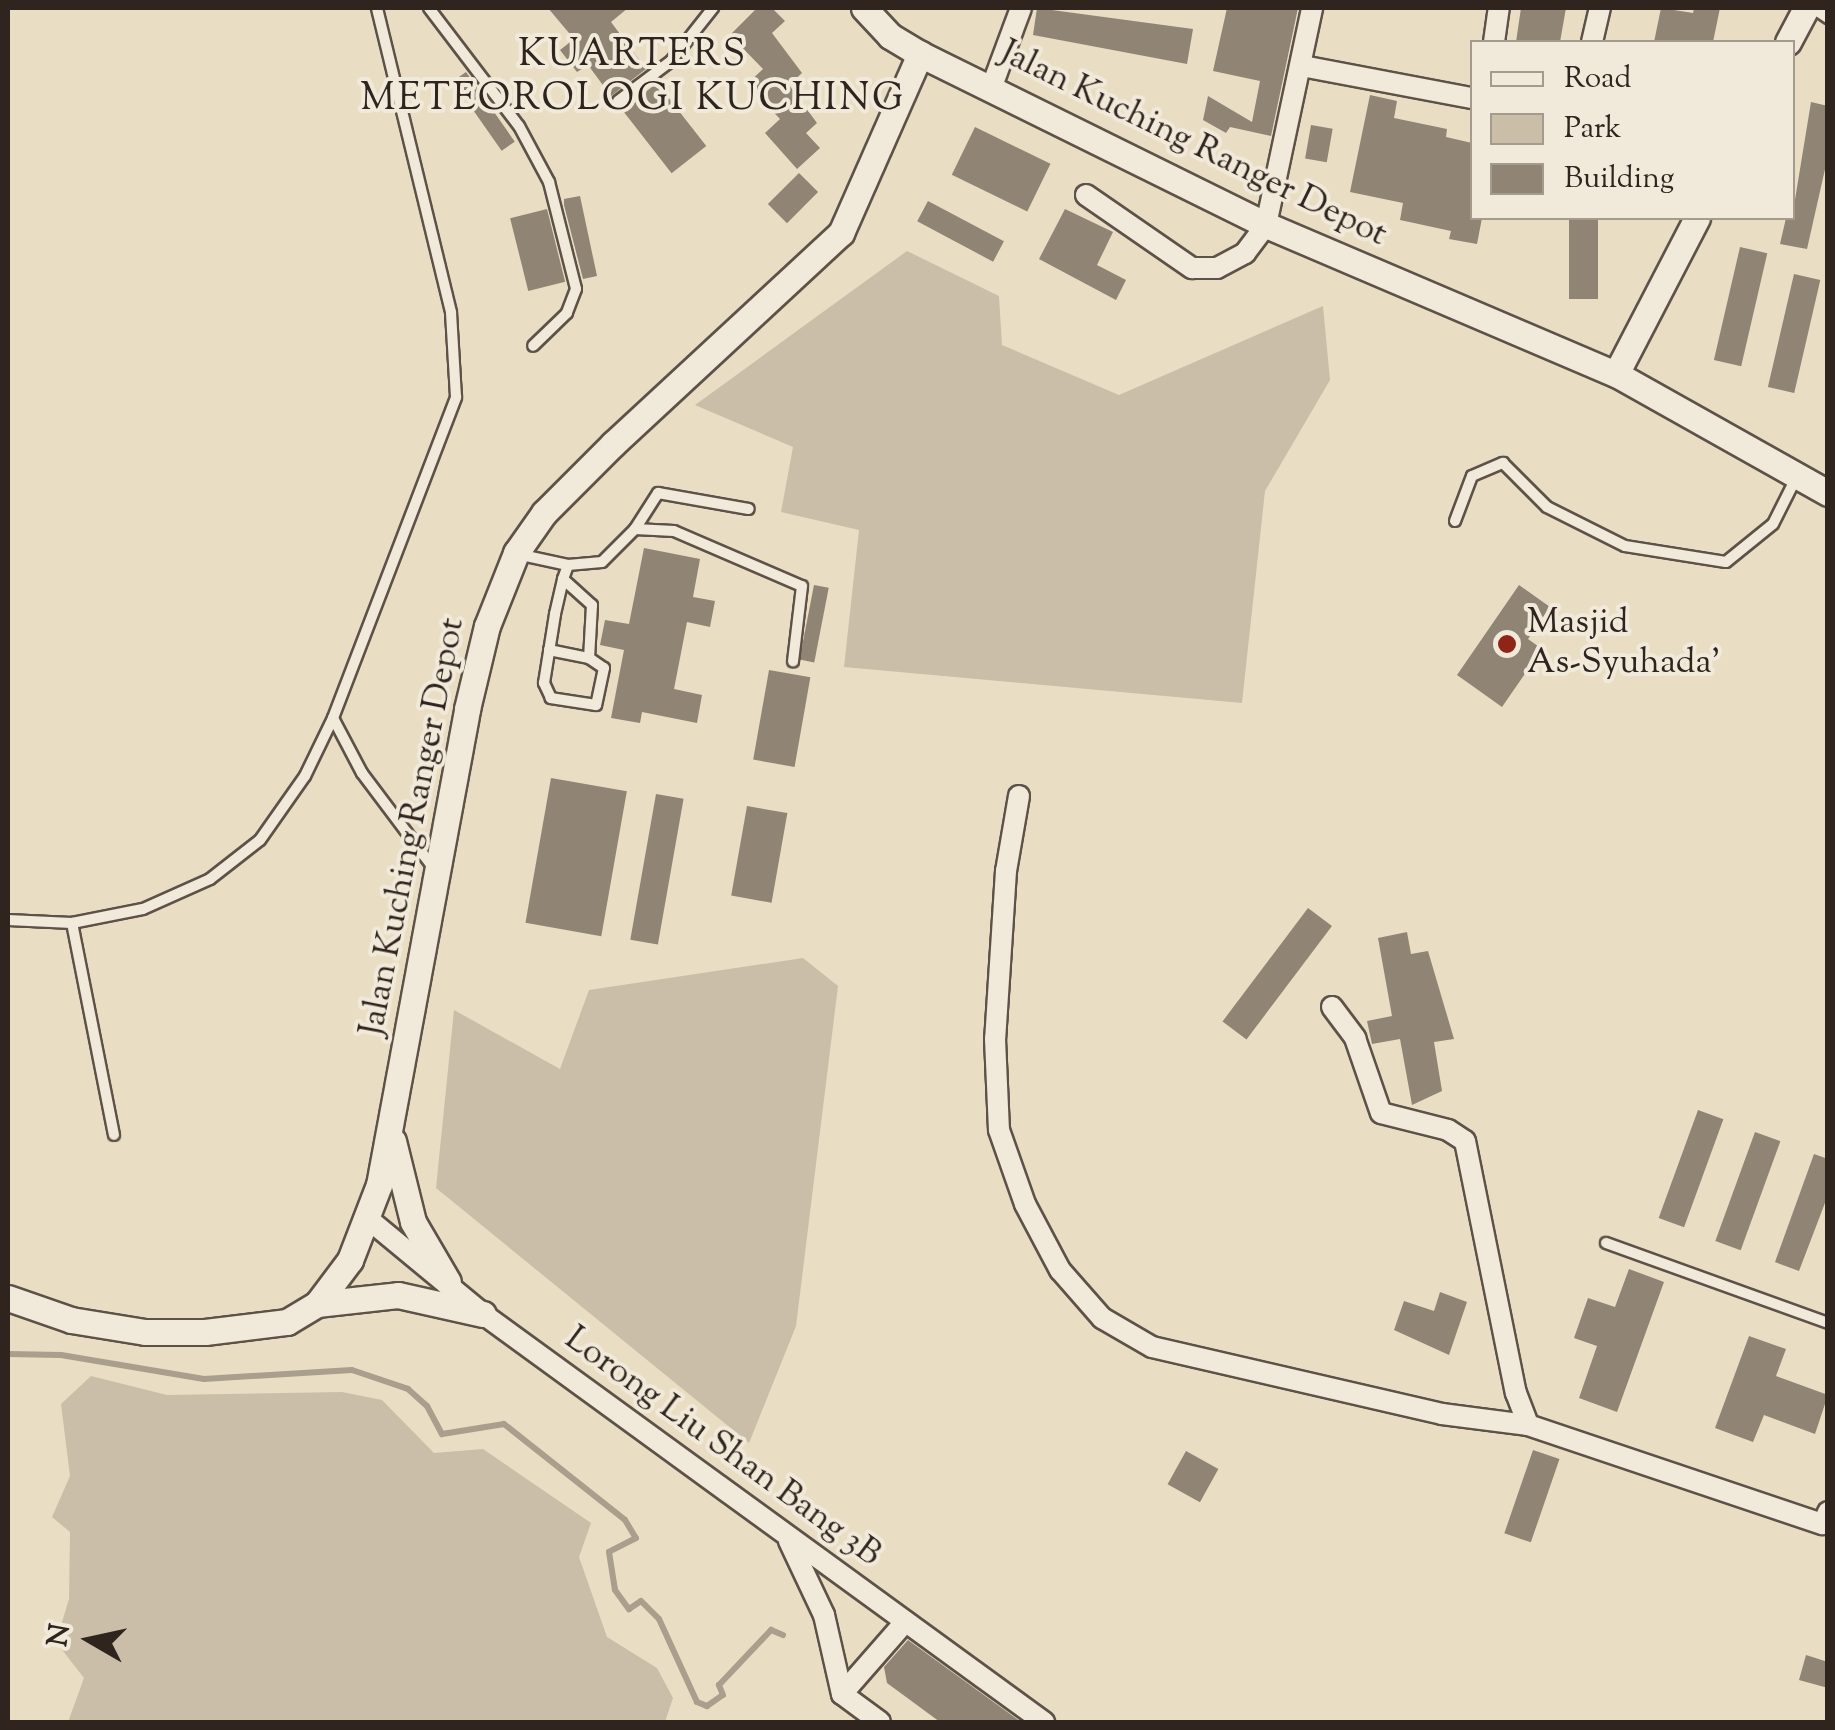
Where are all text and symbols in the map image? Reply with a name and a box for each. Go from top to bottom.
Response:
street label: Jalan Kuching Ranger Depot [993,33,1393,257]
district label: KUARTERS METEOROLOGI KUCHING [360,34,906,123]
legend [1470,40,1795,220]
text: Road [1564,58,1631,101]
text: Park [1564,108,1621,151]
text: Building [1564,158,1674,201]
place label: Masjid As-Syuhada' [1527,603,1720,685]
street label: Jalan Kuching Ranger Depot [353,614,475,1040]
marker: Masjid As-Syuhada' [1496,633,1518,655]
street label: Lorong Liu Shan Bang 3B [556,1319,888,1577]
north arrow [40,1590,140,1690]
text: N [39,1621,82,1649]

